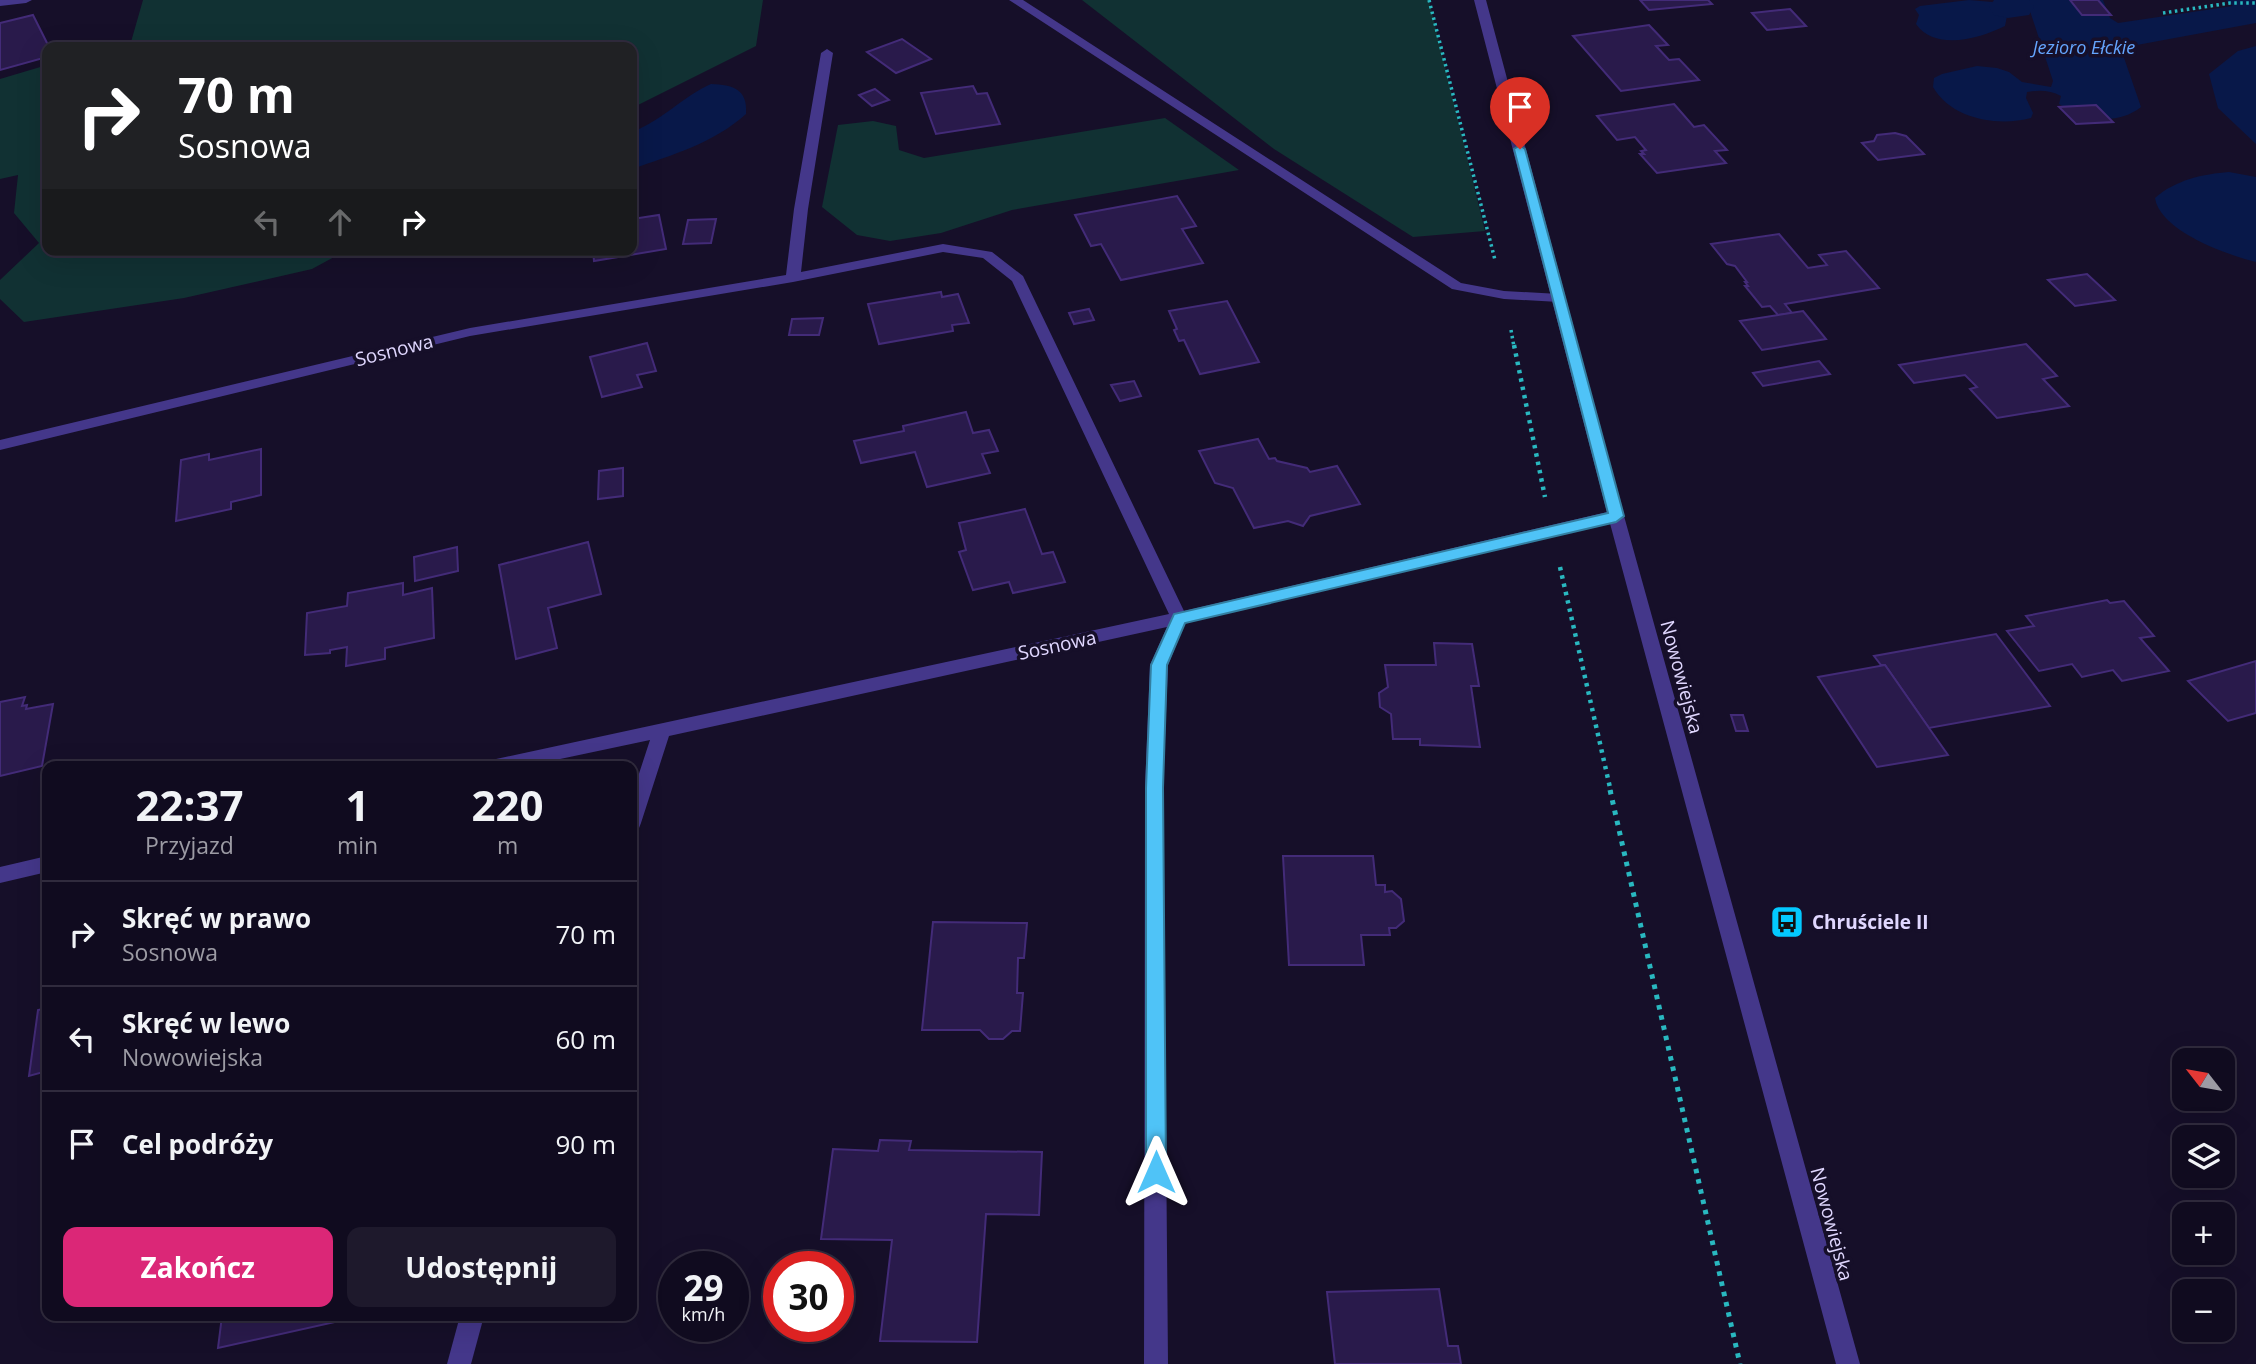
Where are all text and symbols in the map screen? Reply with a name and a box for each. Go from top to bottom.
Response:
water label: Jezioro Ełckie [2030,35,2135,59]
text: 70 m [178,61,295,127]
icon: right [63,70,154,161]
pin [1490,77,1550,149]
icon: arrive [1501,88,1539,126]
text: Sosnowa [178,124,312,167]
icon: left [248,203,286,241]
icon: ahead [321,203,359,241]
icon: right [394,203,432,241]
street label: Sosnowa [352,328,436,372]
street label: Nowowiejska [1654,617,1710,737]
street label: Sosnowa [1016,624,1098,666]
text: 22:37 [135,776,243,833]
text: 1 [345,776,370,833]
text: 220 [472,776,544,833]
text: Przyjazd [145,829,234,861]
text: min [337,829,378,861]
text: m [497,829,518,861]
text: Skręć w prawo [122,900,311,936]
bus stop icon: Chruściele II [1768,903,1806,941]
place label: Chruściele II [1812,909,1929,935]
icon: right [63,915,101,953]
text: 70 m [555,916,616,952]
text: Sosnowa [122,936,218,968]
text: Skręć w lewo [122,1005,290,1041]
icon: left [63,1020,101,1058]
text: 60 m [555,1021,616,1057]
text: Nowowiejska [122,1041,263,1073]
north arrow [2172,1048,2235,1111]
map controls [2172,1048,2235,1342]
icon: arrive [63,1125,101,1163]
button: layers [2172,1125,2235,1188]
text: Cel podróży [122,1126,273,1162]
text: 90 m [555,1126,616,1162]
position arrow [1119,1135,1193,1209]
street label: Nowowiejska [1804,1164,1860,1284]
button: + [2172,1202,2235,1265]
button: Zakończ [63,1227,333,1307]
button: Udostępnij [347,1227,616,1307]
speed limit sign: 30 [763,1251,854,1342]
text: 29 [683,1264,724,1311]
button: − [2172,1279,2235,1342]
text: km/h [682,1302,725,1326]

